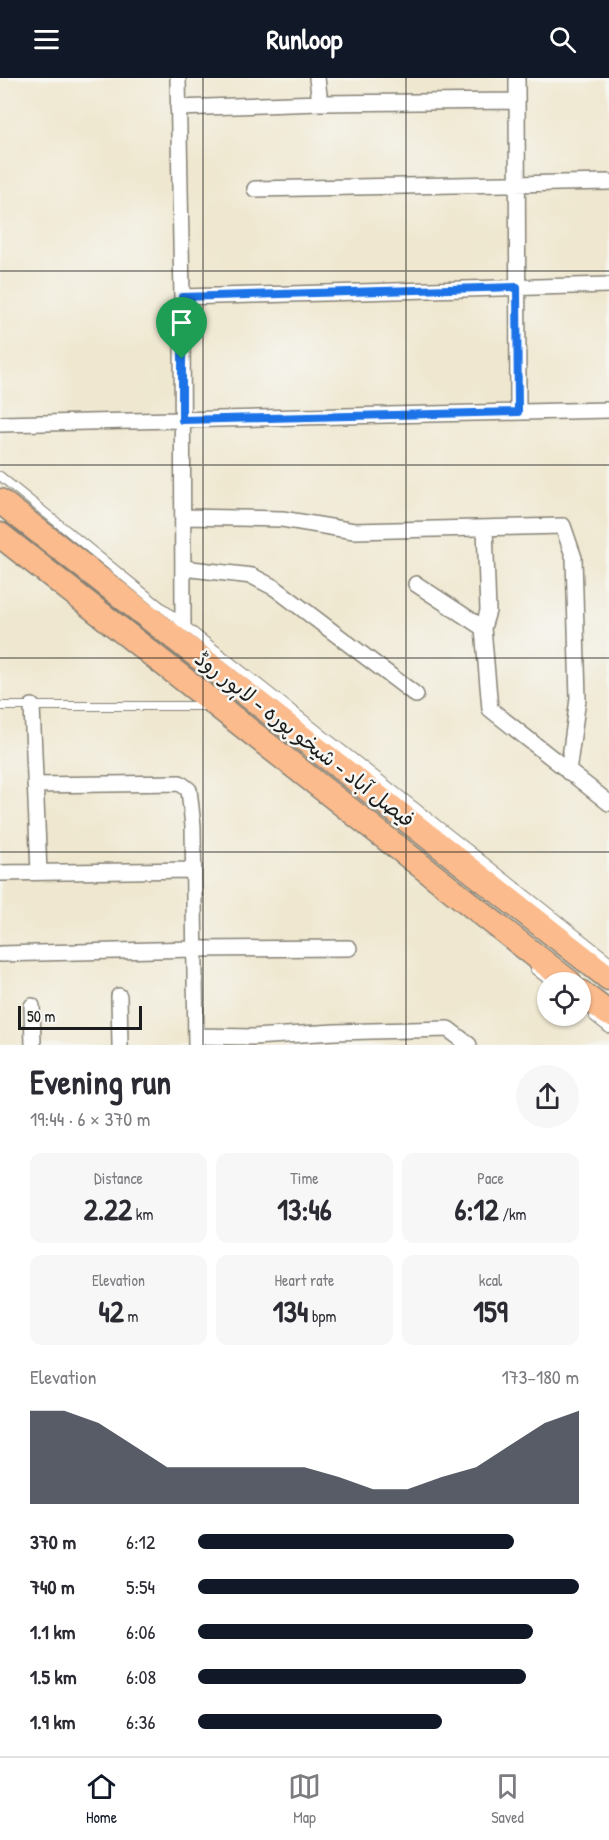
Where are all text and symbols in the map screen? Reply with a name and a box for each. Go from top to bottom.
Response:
text: Runloop [267,21,342,57]
icon: menu [30,23,63,56]
icon: search [546,23,579,56]
pin [156,297,207,359]
icon: arrive [165,306,198,339]
street label: فیصل آباد - شیخو پورہ - لاہور روڈ [188,644,421,835]
map controls [537,972,591,1026]
button: locate [537,972,591,1026]
scale bar [18,1003,142,1031]
text: 50 m [27,1005,56,1027]
text: Evening run [30,1060,171,1104]
button: share [516,1065,579,1128]
text: 19:44 · 6 × 370 m [30,1105,150,1132]
text: Distance [94,1167,143,1189]
text: Time [290,1167,319,1189]
text: Pace [477,1167,504,1189]
text: 2.22 [84,1189,132,1229]
text: 13:46 [277,1189,332,1229]
text: 6:12 [455,1189,498,1229]
text: km [132,1203,153,1225]
text: /km [498,1203,526,1225]
text: Elevation [92,1269,145,1291]
text: Heart rate [275,1269,334,1291]
text: kcal [479,1269,502,1291]
text: 42 [99,1291,124,1331]
text: 134 [273,1291,308,1331]
text: 159 [473,1291,508,1331]
text: m [124,1305,138,1327]
text: bpm [308,1305,336,1327]
text: Elevation [30,1363,96,1390]
text: 173–180 m [501,1363,579,1390]
text: 370 m [30,1528,76,1555]
text: 6:12 [126,1528,155,1555]
text: 740 m [30,1573,75,1600]
text: 5:54 [126,1573,155,1600]
text: 1.1 km [30,1618,75,1645]
text: 6:06 [126,1618,156,1645]
text: 1.5 km [30,1663,77,1690]
text: 6:08 [126,1663,156,1690]
text: 1.9 km [30,1708,75,1735]
text: 6:36 [126,1708,156,1735]
tab: Home [85,1770,118,1828]
tab: Map [288,1770,321,1828]
tab: Saved [491,1770,524,1828]

